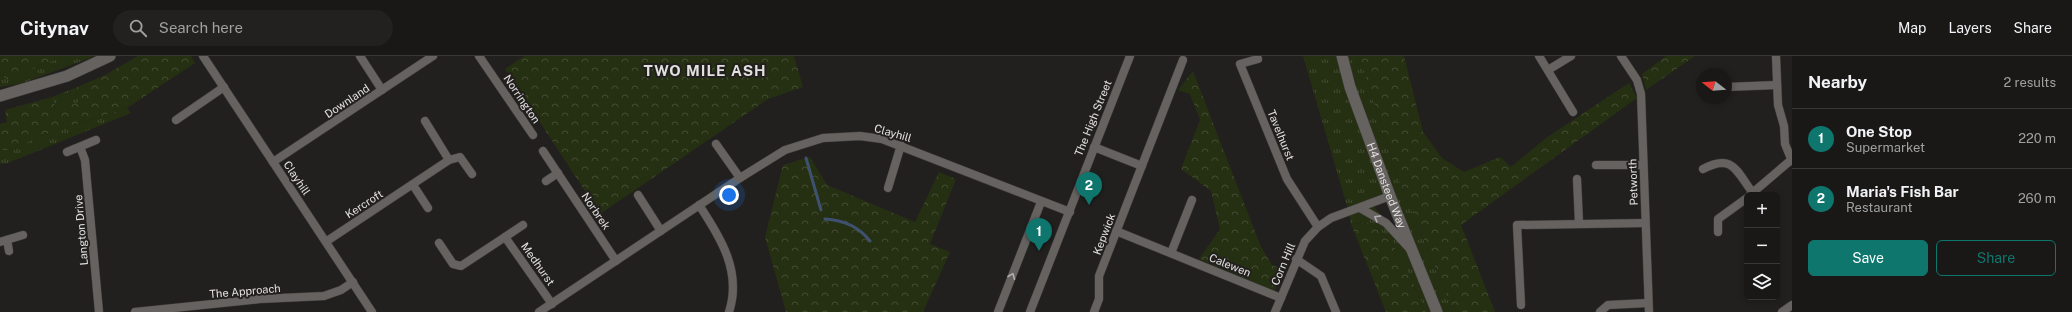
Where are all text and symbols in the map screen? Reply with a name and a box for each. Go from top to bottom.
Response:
search box [113,10,393,46]
text: Citynav [20,17,89,39]
icon: search [127,17,149,39]
text: Search here [159,19,243,36]
text: Map [1898,20,1926,36]
text: Layers [1948,20,1992,36]
text: Share [2014,20,2052,36]
district label: TWO MILE ASH [643,62,767,79]
north arrow [1696,68,1732,104]
text: Nearby [1808,72,1867,92]
street label: Norrington [501,73,543,125]
text: 2 results [2004,75,2056,90]
street label: The High Street [1072,78,1114,158]
street label: Downland [323,82,371,120]
street label: Tavelhurst [1265,108,1297,162]
street label: Clayhill [873,122,913,144]
text: One Stop [1846,123,1912,140]
text: 1 [1818,131,1824,146]
text: 220 m [2018,131,2056,146]
text: Supermarket [1846,140,1925,155]
street label: H4 Dansteed Way [1365,141,1408,230]
street label: Petworth [1626,158,1640,206]
street label: Clayhill [281,159,313,197]
pin: 2 [1076,172,1102,205]
text: Maria's Fish Bar [1846,183,1959,200]
your location [719,185,739,205]
street label: Kercroft [343,188,385,220]
street label: Norbrek [579,190,613,232]
text: 2 [1817,191,1825,206]
text: 260 m [2018,191,2056,206]
map controls [1744,192,1780,300]
button: + [1744,192,1780,228]
street label: Langton Drive [72,194,90,266]
text: Restaurant [1846,200,1912,215]
street label: Kepwick [1091,212,1117,256]
one-way arrow [1374,215,1381,222]
pin: 1 [1026,218,1052,251]
button: − [1744,228,1780,264]
street label: Medhurst [519,240,557,288]
button: Save [1808,240,1928,276]
button: Share [1936,240,2056,276]
street label: Corn Hill [1269,241,1297,287]
street label: Calewen [1207,251,1253,279]
button: layers [1744,264,1780,300]
one-way arrow [1008,273,1016,280]
street label: The Approach [209,282,281,300]

